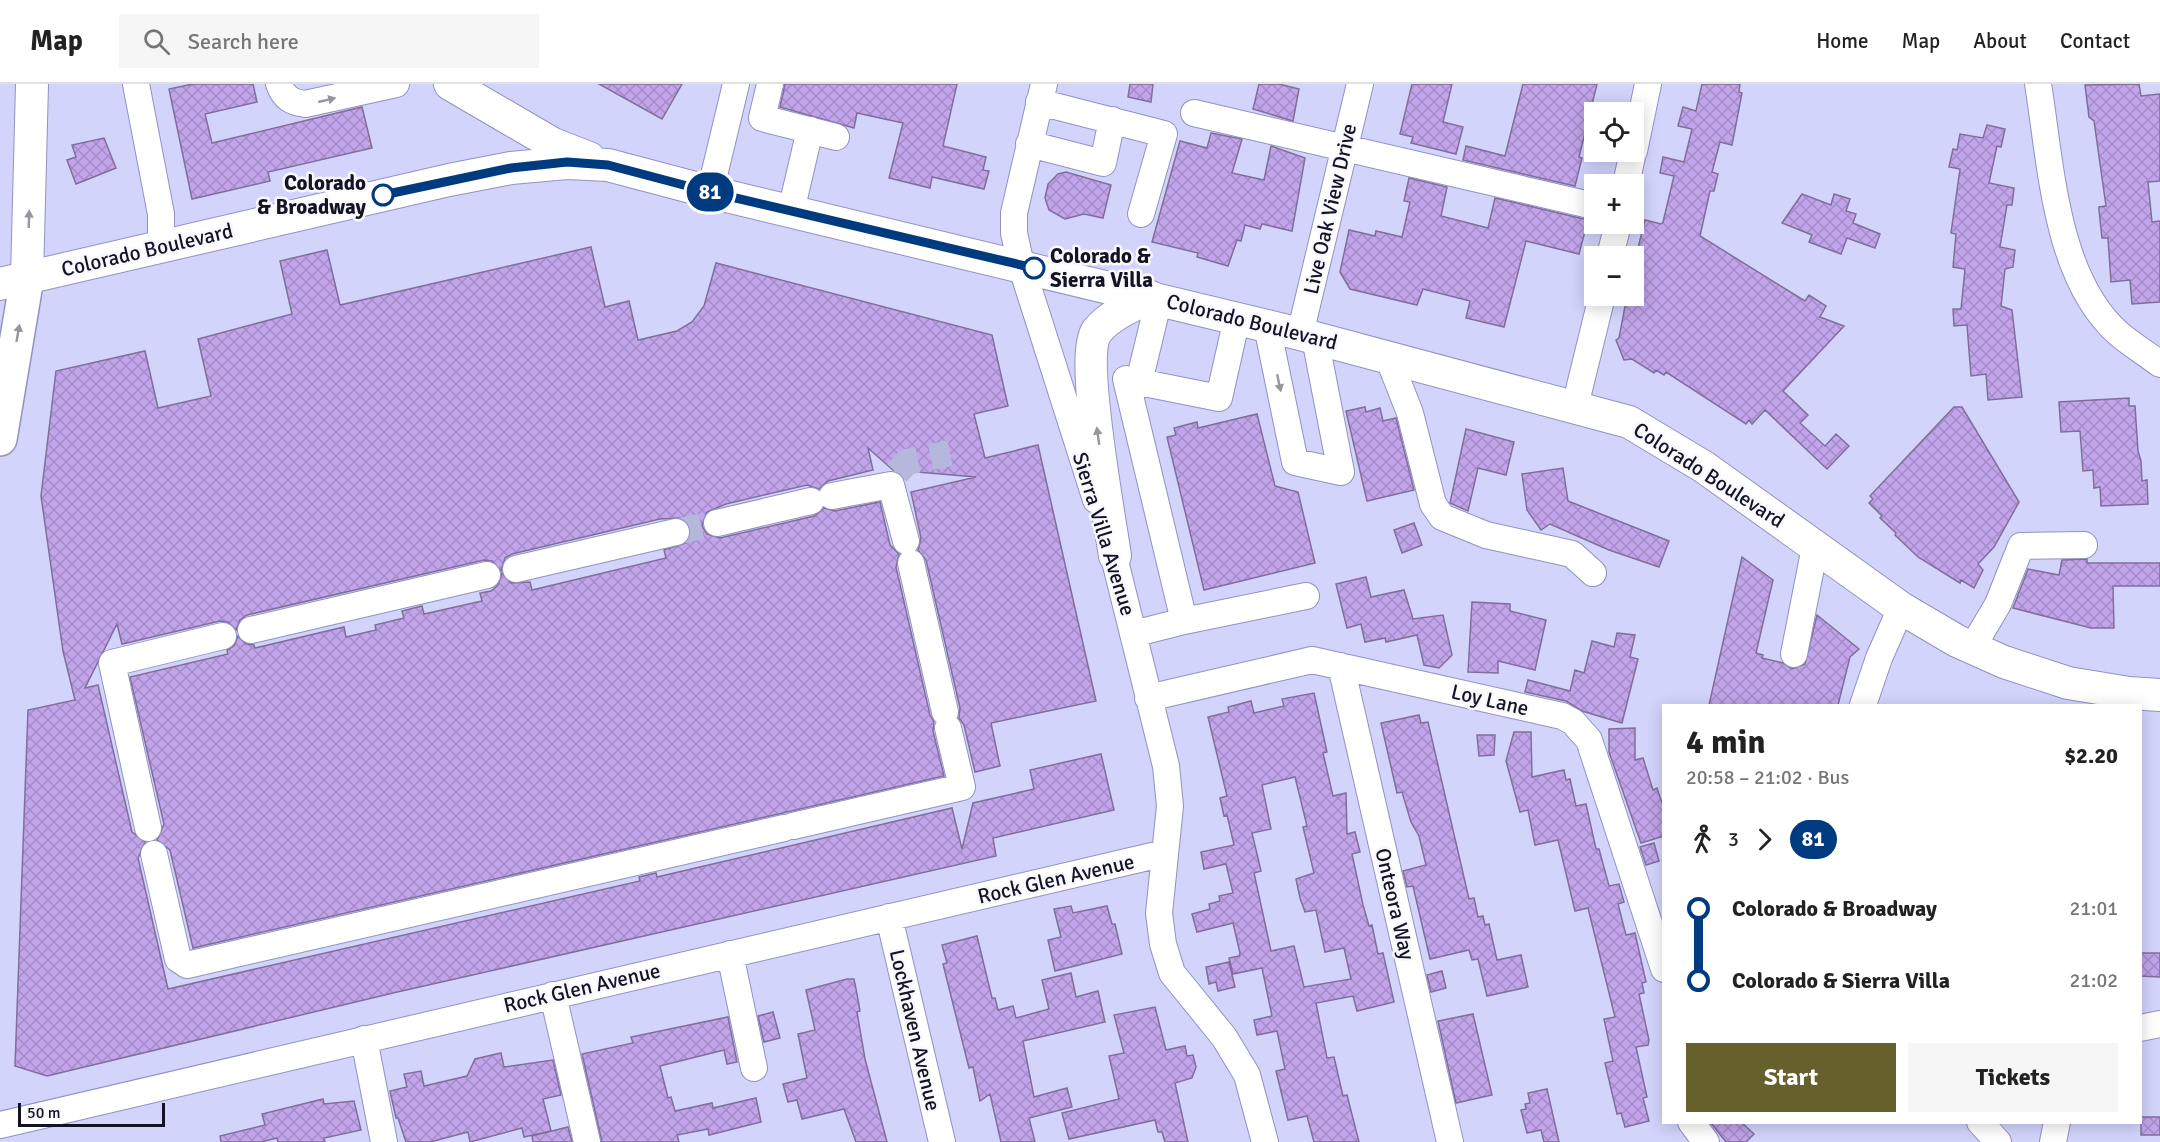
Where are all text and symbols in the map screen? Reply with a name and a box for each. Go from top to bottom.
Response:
search box [119,14,539,68]
text: Map [30,24,83,58]
icon: search [140,25,173,58]
text: Search here [188,28,299,55]
text: Home [1816,28,1869,54]
text: Map [1902,28,1940,54]
text: About [1973,28,2027,54]
text: Contact [2060,28,2130,54]
one-way arrow [318,95,337,104]
map controls [1584,102,1644,306]
button: locate [1584,102,1644,162]
street label: Live Oak View Drive [1298,121,1362,297]
place label: Colorado & Broadway [257,170,367,220]
line badge: 81 [683,172,737,212]
button: + [1584,174,1644,234]
text: 81 [699,179,721,205]
marker: Colorado & Broadway [372,184,394,206]
one-way arrow [24,210,34,229]
street label: Colorado Boulevard [59,218,235,282]
place label: Colorado & Sierra Villa [1050,243,1153,293]
button: − [1584,246,1644,306]
marker: Colorado & Sierra Villa [1023,257,1045,279]
street label: Colorado Boulevard [1164,288,1340,356]
one-way arrow [13,323,22,342]
one-way arrow [1275,374,1284,393]
street label: Colorado Boulevard [1628,416,1790,534]
one-way arrow [1094,426,1103,445]
street label: Sierra Villa Avenue [1067,449,1141,619]
street label: Loy Lane [1449,678,1531,722]
text: 4 min [1686,722,1766,763]
text: $2.20 [2064,742,2118,769]
text: 20:58 – 21:02 · Bus [1686,765,1849,790]
icon: walk [1686,823,1719,856]
icon: forward [1748,823,1781,856]
text: 81 [1802,826,1825,852]
text: 3 [1728,827,1739,852]
street label: Onteora Way [1370,846,1421,963]
street label: Rock Glen Avenue [975,848,1137,910]
text: Colorado & Broadway [1732,895,1937,922]
text: 21:01 [2069,896,2118,921]
street label: Lockhaven Avenue [884,947,946,1113]
street label: Rock Glen Avenue [501,957,663,1019]
text: Colorado & Sierra Villa [1732,967,1950,994]
text: 21:02 [2069,968,2118,993]
button: Start [1686,1043,1896,1112]
button: Tickets [1908,1043,2118,1112]
scale bar [18,1100,165,1128]
text: 50 m [27,1103,61,1123]

